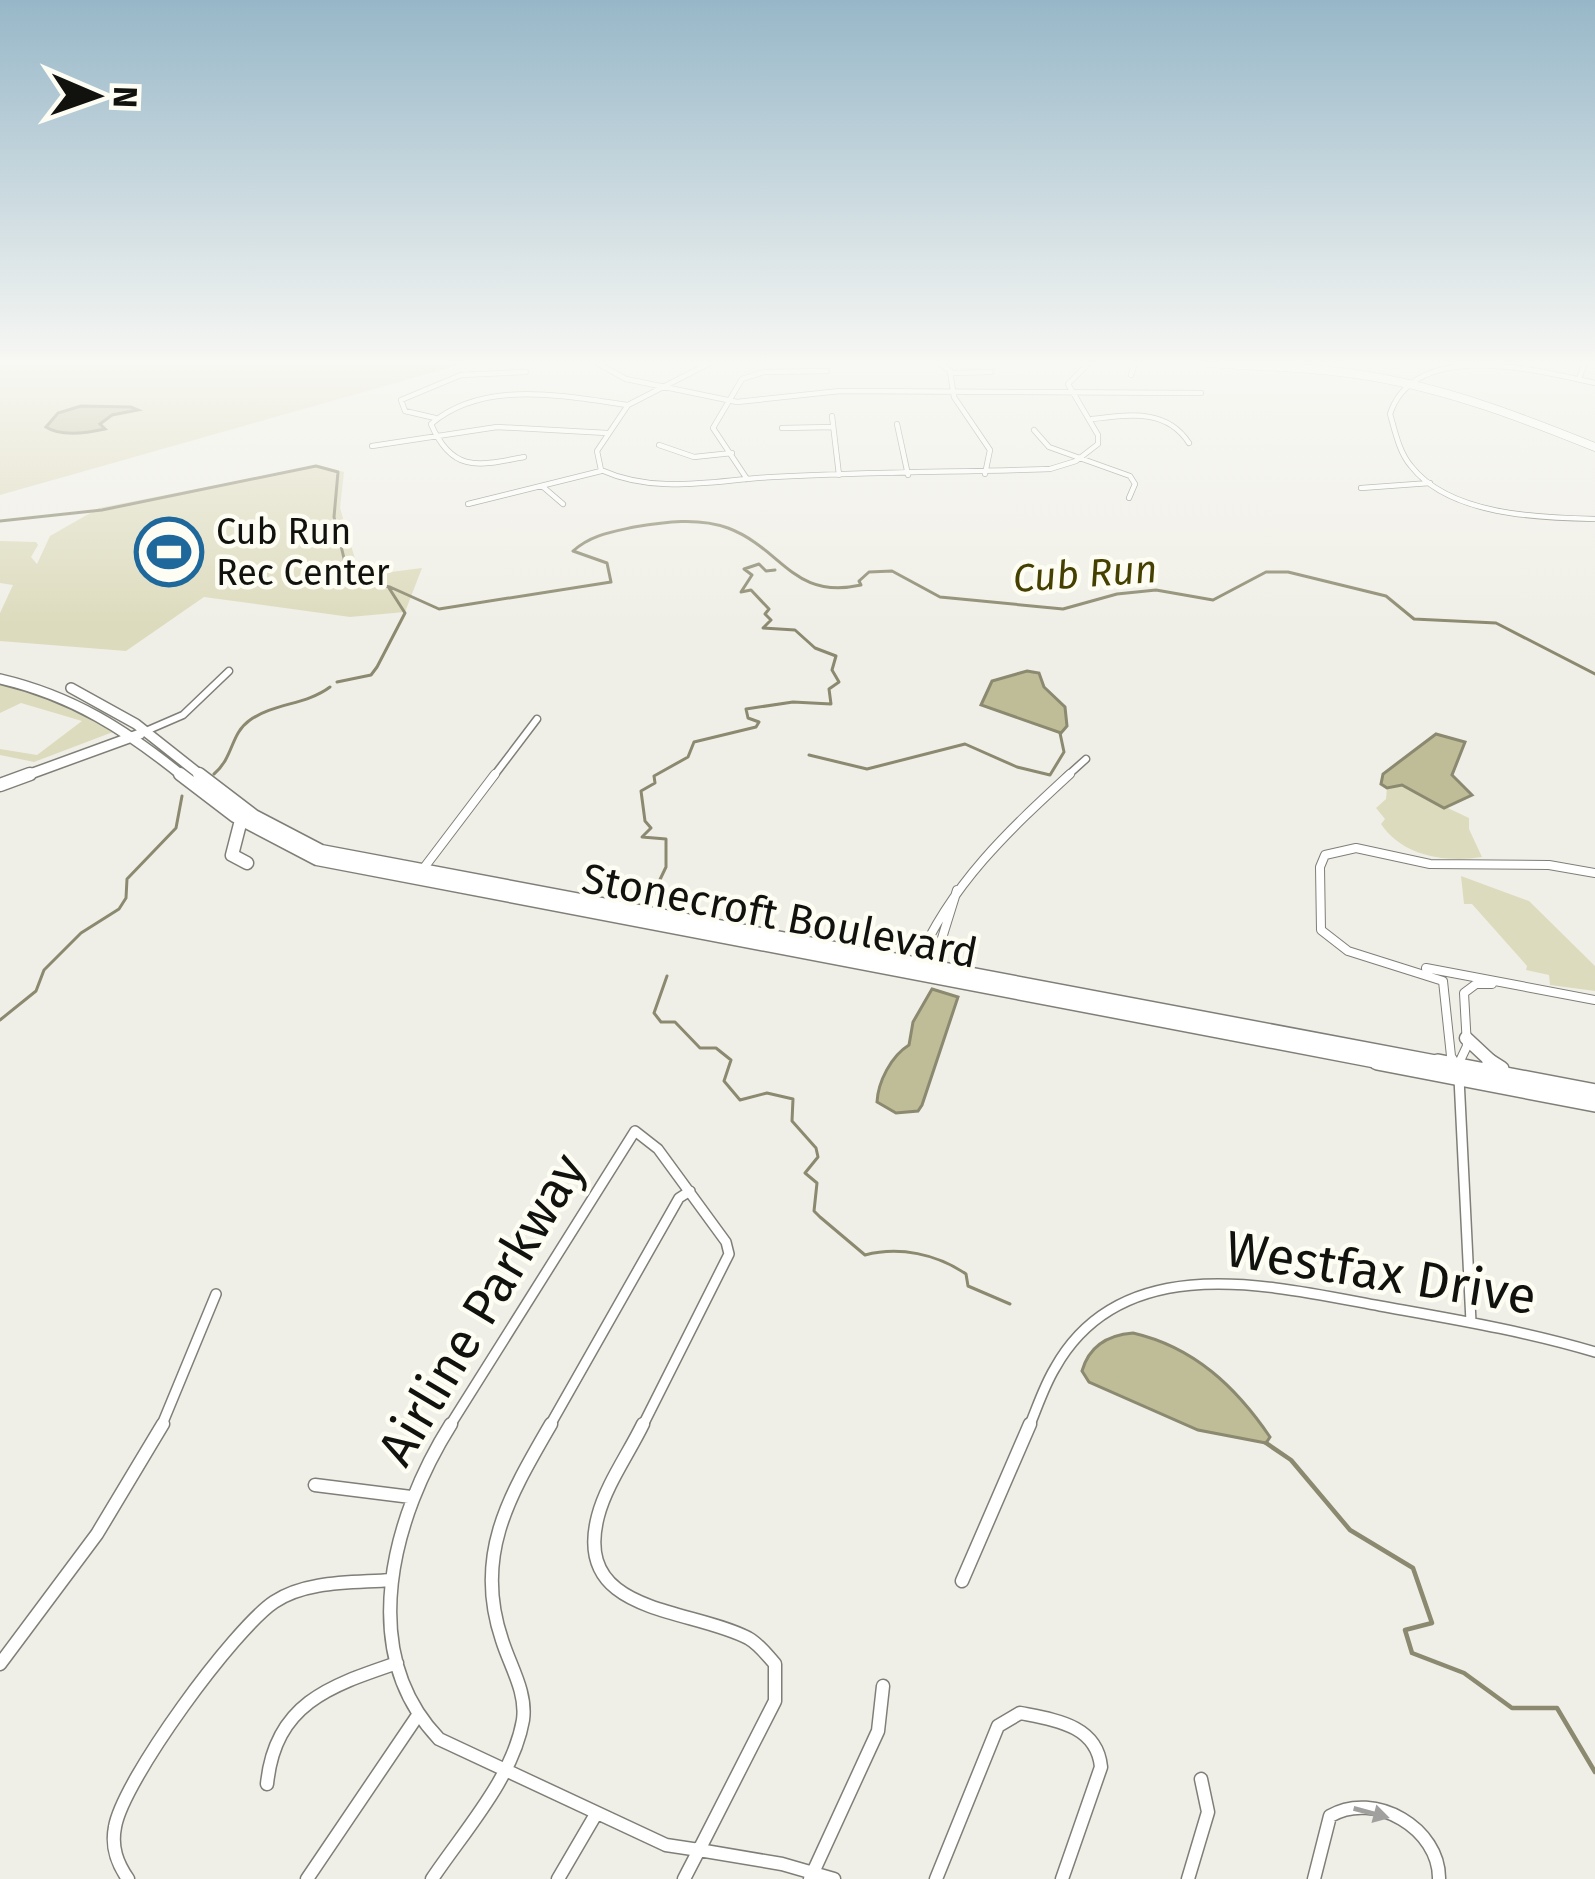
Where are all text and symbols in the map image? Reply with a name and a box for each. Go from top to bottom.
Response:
north arrow [36,36,156,156]
text: N [105,85,145,109]
place label: Cub Run Rec Center [216,510,390,595]
sports icon: Cub Run Rec Center [134,517,204,587]
water label: Cub Run [1011,546,1159,602]
street label: Stonecroft Boulevard [578,853,982,979]
street label: Airline Parkway [365,1143,599,1476]
street label: Westfax Drive [1221,1218,1540,1328]
one-way arrow [1353,1805,1390,1824]

